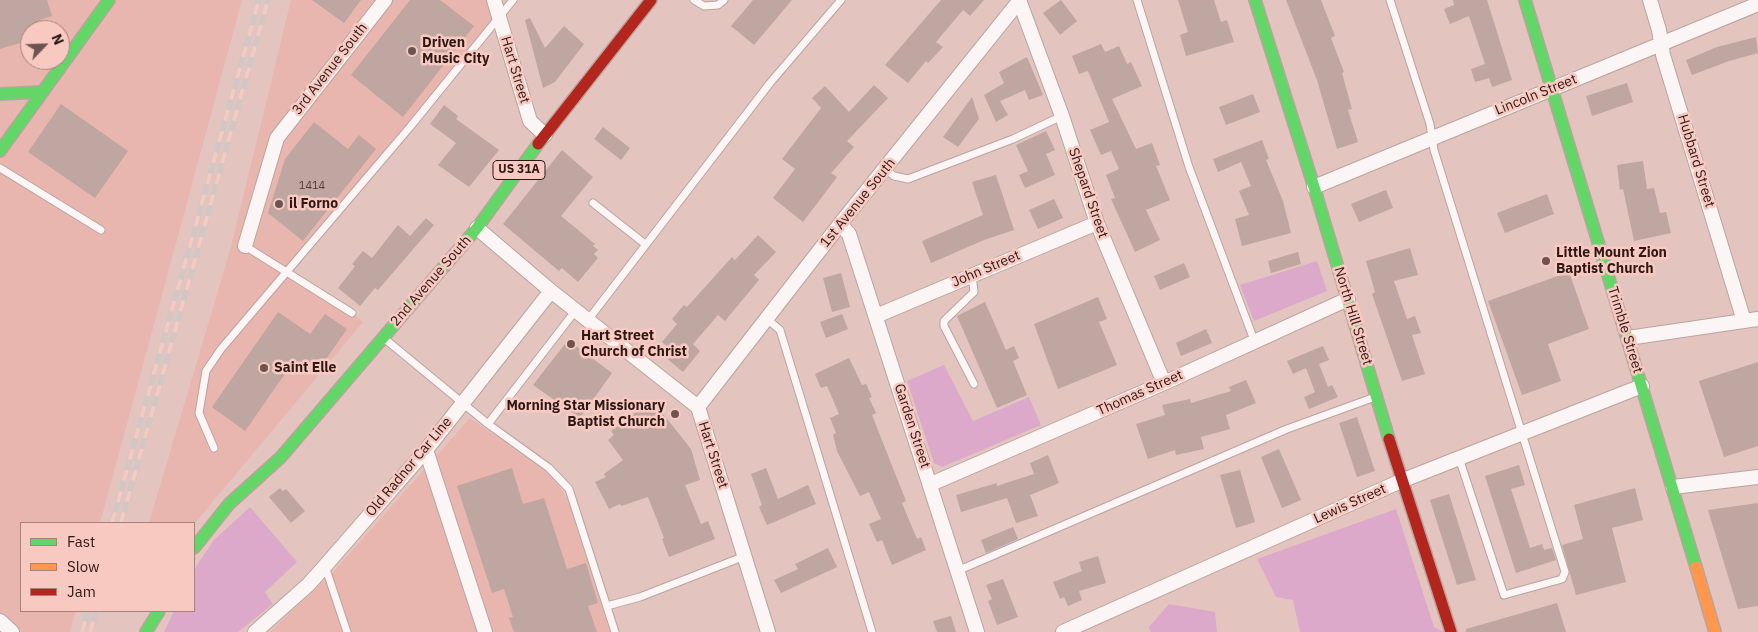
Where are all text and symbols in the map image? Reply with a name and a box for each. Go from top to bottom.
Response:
north arrow [20,20,70,70]
street label: 3rd Avenue South [289,20,371,118]
text: N [48,31,68,48]
street label: Hart Street [497,34,533,106]
place label: Driven Music City [422,35,489,68]
marker: Driven Music City [406,45,418,57]
street label: Lincoln Street [1493,71,1579,119]
street label: Hubbard Street [1674,112,1718,210]
street label: Shepard Street [1065,146,1111,240]
street label: 1st Avenue South [817,155,899,251]
road number: US 31A [493,160,545,180]
house number: 1414 [299,179,325,193]
place label: il Forno [289,196,338,212]
marker: il Forno [273,198,285,210]
street label: 2nd Avenue South [387,232,475,330]
place label: Little Mount Zion Baptist Church [1556,245,1667,278]
street label: John Street [949,247,1023,291]
marker: Little Mount Zion Baptist Church [1540,255,1552,267]
street label: North Hill Street [1330,265,1376,367]
street label: Trimble Street [1604,285,1646,375]
place label: Hart Street Church of Christ [581,328,687,361]
marker: Hart Street Church of Christ [565,338,577,350]
place label: Saint Elle [274,360,336,376]
marker: Saint Elle [258,362,270,374]
street label: Thomas Street [1095,367,1185,419]
street label: Garden Street [890,382,934,470]
place label: Morning Star Missionary Baptist Church [506,398,665,431]
marker: Morning Star Missionary Baptist Church [669,408,681,420]
street label: Old Radnor Car Line [363,414,455,520]
street label: Hart Street [694,420,732,490]
street label: Lewis Street [1311,481,1389,527]
legend [20,522,195,612]
text: Fast [67,532,95,551]
text: Slow [67,557,100,576]
text: Jam [67,582,96,601]

